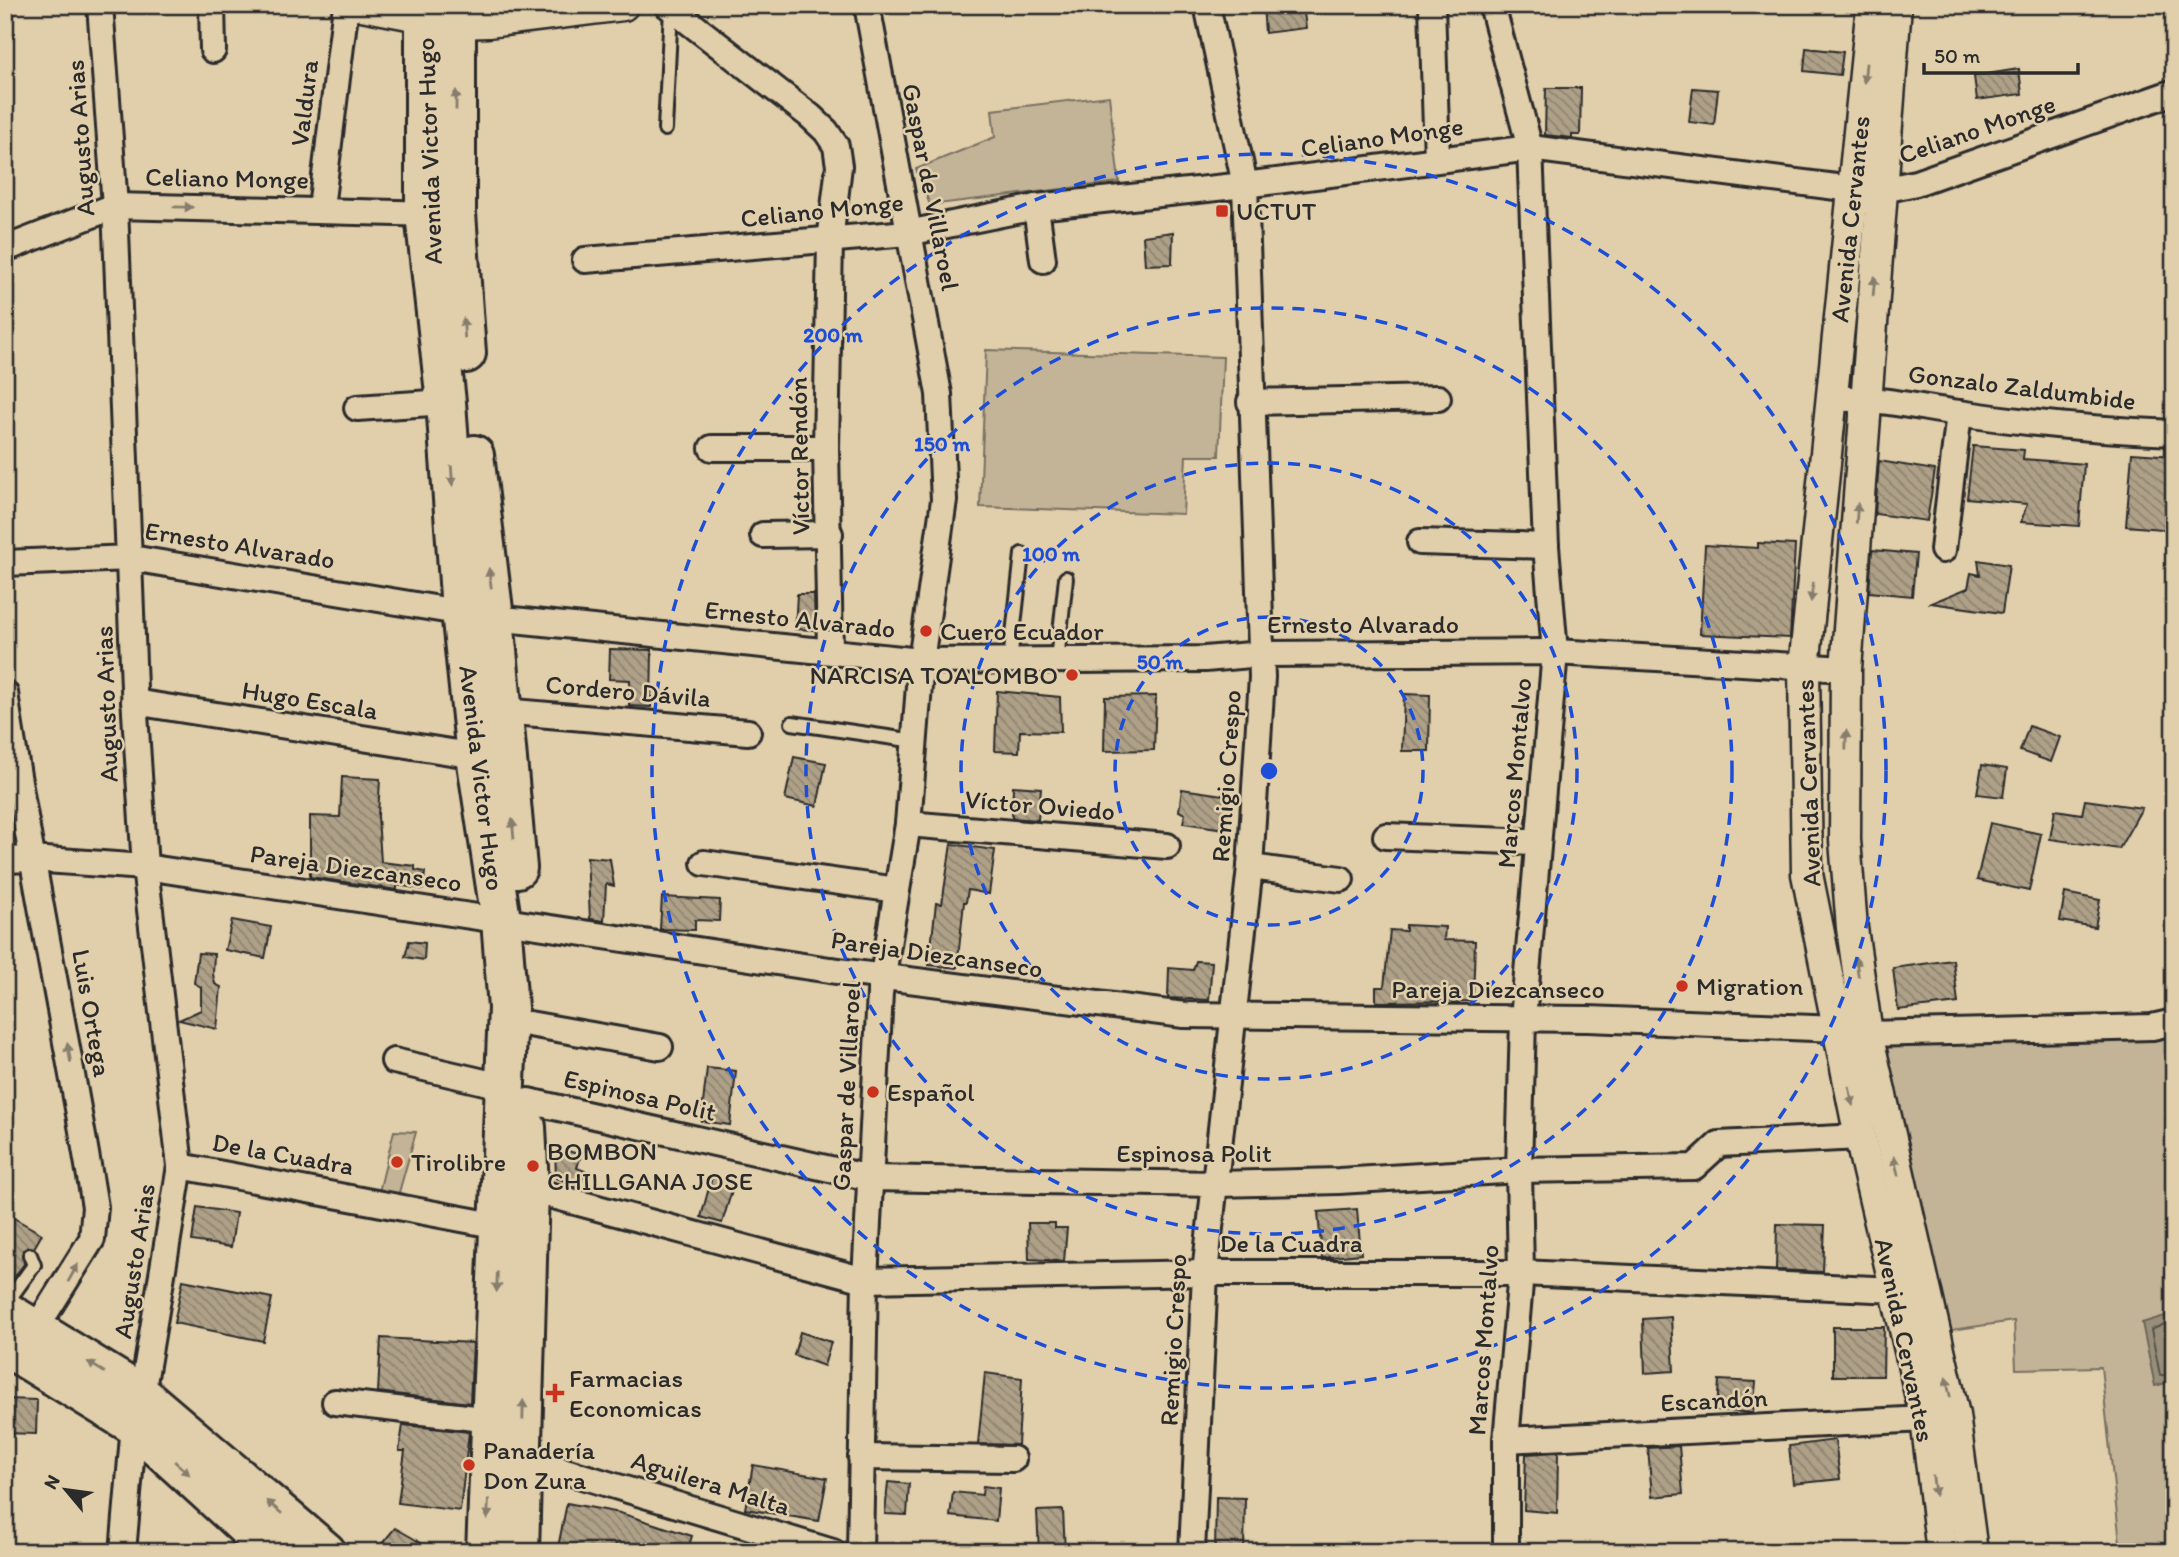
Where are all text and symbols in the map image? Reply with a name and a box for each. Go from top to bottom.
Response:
scale bar [1924,32,2078,76]
street label: Avenida Victor Hugo [409,37,449,265]
text: 50 m [1934,43,1981,68]
street label: Valdura [283,57,325,148]
street label: Augusto Arias [59,59,101,217]
one-way arrow [1859,62,1870,84]
street label: Gaspar de Villaroel [895,81,967,293]
street label: Celiano Monge [1894,87,2060,171]
one-way arrow [450,89,462,111]
street label: Celiano Monge [1299,110,1465,164]
street label: Avenida Cervantes [1823,114,1877,324]
street label: Celiano Monge [145,161,309,195]
street label: Celiano Monge [739,186,905,234]
place label: UCTUT [1236,195,1317,227]
one-way arrow [172,201,194,213]
marker: UCTUT [1214,203,1230,219]
one-way arrow [1869,275,1880,297]
one-way arrow [458,316,469,338]
text: 200 m [803,322,863,347]
street label: Gonzalo Zaldumbide [1906,357,2138,417]
street label: Víctor Rendón [782,376,816,535]
text: 150 m [914,431,970,456]
one-way arrow [447,465,458,487]
one-way arrow [1852,502,1863,524]
street label: Ernesto Alvarado [143,514,337,576]
text: 100 m [1022,541,1080,566]
one-way arrow [484,567,495,589]
one-way arrow [1806,581,1817,603]
street label: Ernesto Alvarado [703,593,897,645]
street label: Ernesto Alvarado [1267,608,1459,640]
place label: Cuero Ecuador [940,615,1104,647]
marker: Cuero Ecuador [918,623,934,639]
street label: Augusto Arias [87,625,125,783]
text: 50 m [1137,649,1184,674]
place label: NARCISA TOALOMBO [809,659,1058,691]
street label: Avenida Victor Hugo [452,663,512,893]
marker: NARCISA TOALOMBO [1064,667,1080,683]
street label: Cordero Dávila [544,668,712,714]
street label: Hugo Escala [240,673,381,727]
street label: Marcos Montalvo [1490,676,1538,870]
street label: Avenida Cervantes [1788,679,1828,887]
street label: Remigio Crespo [1204,689,1248,863]
one-way arrow [1840,729,1851,751]
centre of rings [1257,759,1281,783]
street label: Víctor Oviedo [964,782,1116,828]
one-way arrow [508,818,519,840]
street label: Pareja Diezcanseco [248,837,464,899]
street label: Pareja Diezcanseco [829,923,1045,985]
street label: Luis Ortega [65,947,119,1080]
one-way arrow [1852,956,1863,978]
place label: Migration [1696,970,1804,1002]
street label: Pareja Diezcanseco [1391,973,1605,1005]
marker: Migration [1674,978,1690,994]
street label: Gaspar de Villaroel [825,980,867,1192]
one-way arrow [63,1041,74,1063]
street label: Espinosa Polit [561,1062,720,1128]
place label: Español [887,1076,975,1108]
marker: Español [865,1084,881,1100]
one-way arrow [1846,1085,1857,1107]
street label: De la Cuadra [210,1126,356,1182]
place label: BOMBON CHILLGANA JOSE [547,1135,753,1197]
street label: Espinosa Polit [1116,1137,1272,1169]
place label: Tirolibre [411,1146,506,1178]
marker: Tirolibre [389,1154,405,1170]
one-way arrow [1891,1155,1902,1177]
marker: BOMBON CHILLGANA JOSE [525,1158,541,1174]
street label: Augusto Arias [106,1181,162,1341]
street label: De la Cuadra [1219,1227,1363,1259]
street label: Avenida Cervantes [1868,1235,1942,1445]
street label: Marcos Montalvo [1460,1244,1506,1436]
street label: Remigio Crespo [1153,1253,1193,1427]
one-way arrow [67,1263,79,1282]
one-way arrow [491,1271,502,1293]
one-way arrow [86,1360,105,1373]
place label: Farmacias Economicas [569,1362,702,1424]
one-way arrow [1942,1376,1953,1398]
street label: Escandón [1659,1381,1769,1419]
marker: Farmacias Economicas [547,1385,563,1401]
one-way arrow [518,1399,529,1421]
place label: Panadería Don Zura [483,1434,595,1496]
street label: Aguilera Malta [628,1444,795,1522]
north arrow [32,1456,102,1526]
marker: Panadería Don Zura [461,1457,477,1473]
one-way arrow [173,1460,191,1476]
text: N [38,1471,65,1493]
one-way arrow [1928,1475,1939,1497]
one-way arrow [482,1498,493,1520]
one-way arrow [265,1499,283,1515]

